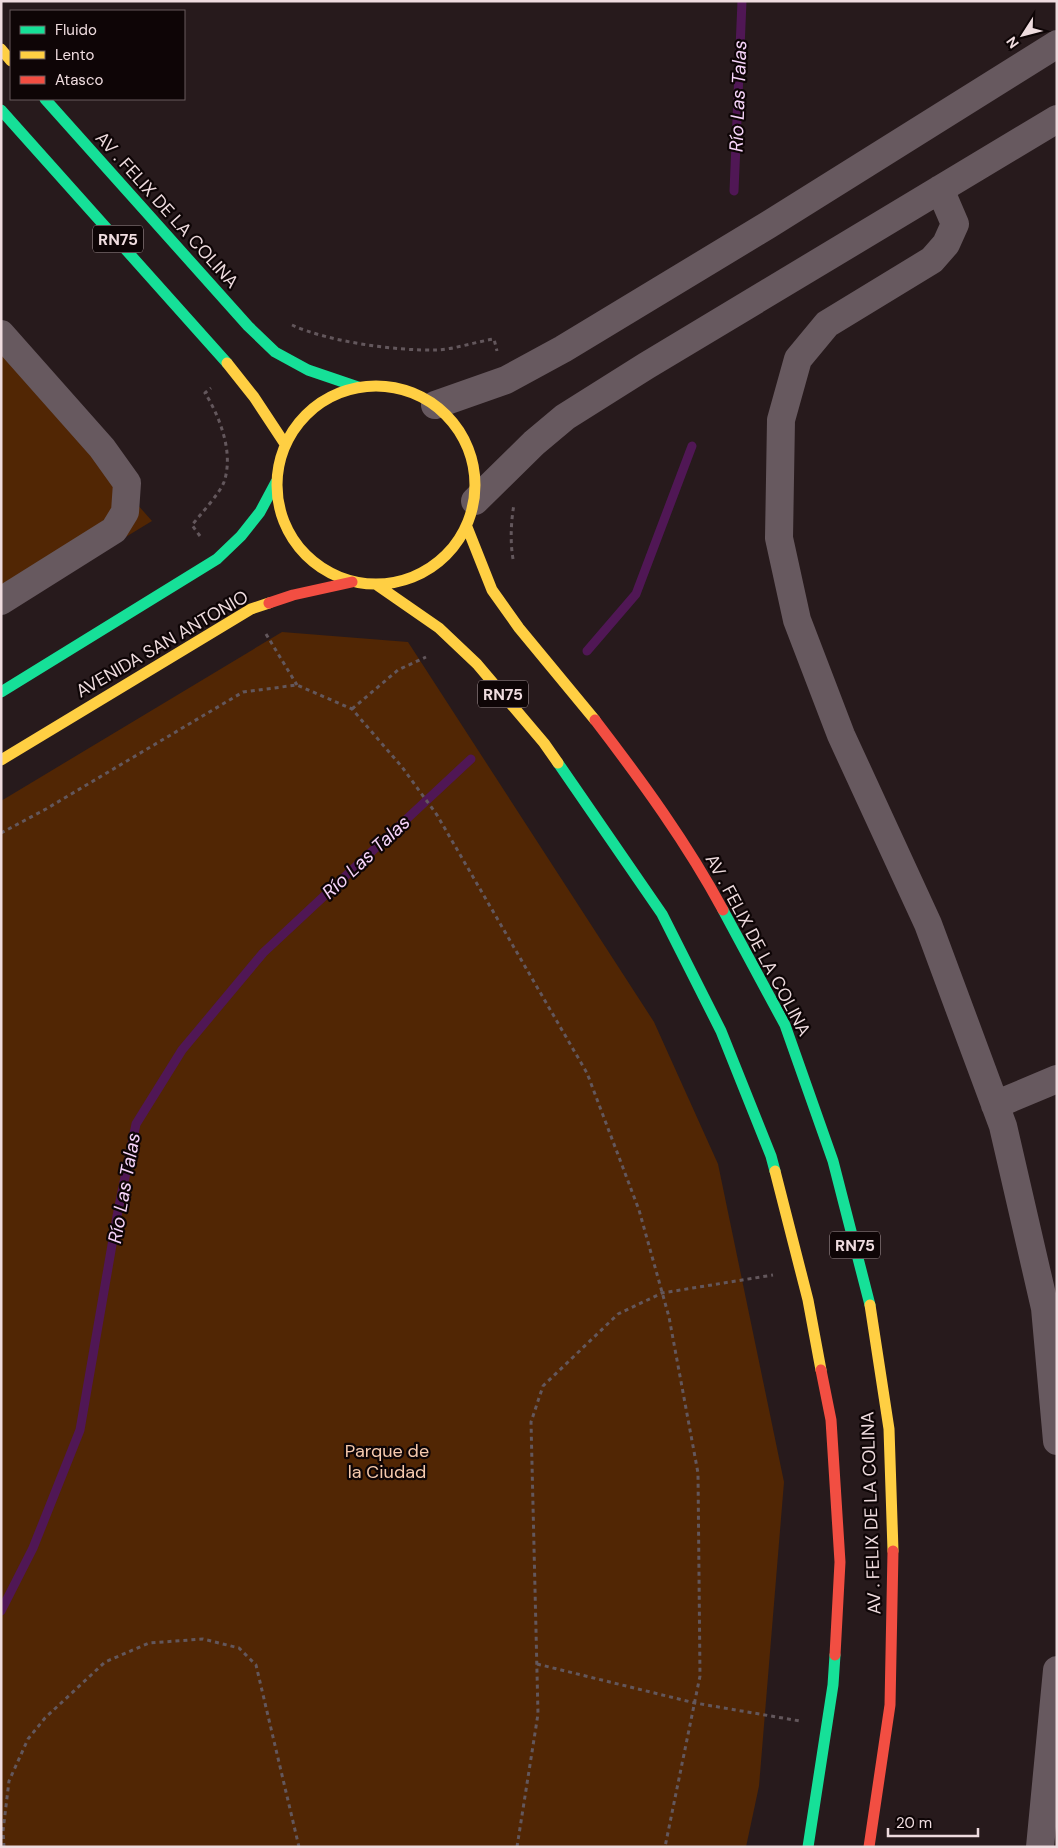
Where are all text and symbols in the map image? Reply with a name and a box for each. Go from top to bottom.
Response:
legend [10,10,185,100]
north arrow [998,10,1048,60]
text: Fluido [55,20,97,40]
text: N [1002,33,1023,52]
water label: Río Las Talas [724,40,752,152]
text: Lento [55,45,94,65]
text: Atasco [55,70,103,90]
street label: AV . FELIX DE LA COLINA [90,127,244,293]
road number: RN75 [93,225,143,252]
street label: AVENIDA SAN ANTONIO [71,585,253,703]
road number: RN75 [478,681,528,708]
water label: Río Las Talas [317,810,415,904]
street label: AV . FELIX DE LA COLINA [700,850,816,1040]
water label: Río Las Talas [102,1131,146,1245]
road number: RN75 [830,1232,880,1258]
street label: AV . FELIX DE LA COLINA [855,1411,887,1615]
park label: Parque de la Ciudad [345,1439,429,1484]
scale bar [888,1806,978,1838]
text: 20 m [896,1813,932,1833]

